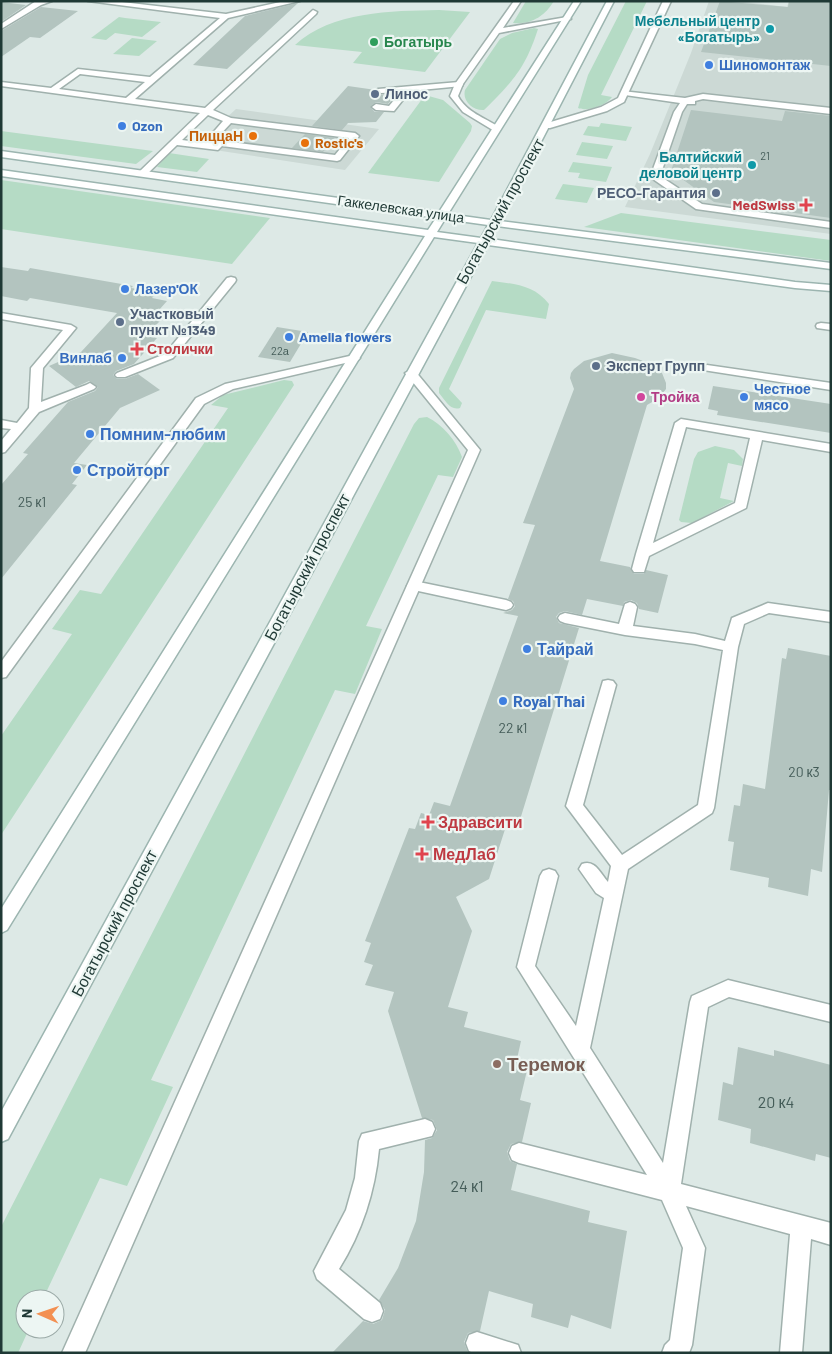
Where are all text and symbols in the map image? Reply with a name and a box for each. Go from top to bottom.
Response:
place label: Мебельный центр «Богатырь» [635,12,760,45]
marker: Мебельный центр «Богатырь» [764,23,776,35]
place label: Богатырь [384,33,453,50]
marker: Богатырь [368,36,380,48]
place label: Шиномонтаж [719,56,811,73]
marker: Шиномонтаж [703,59,715,71]
place label: Линос [385,85,428,102]
marker: Линос [369,88,381,100]
place label: Ozon [132,117,163,134]
marker: Ozon [116,120,128,132]
place label: ПиццаН [189,127,243,144]
marker: ПиццаН [247,130,259,142]
place label: Rostic's [315,134,363,151]
street label: Богатырский проспект [452,134,548,287]
marker: Rostic's [299,137,311,149]
place label: Балтийский деловой центр [639,148,742,181]
house number: 21 [760,149,770,162]
marker: Балтийский деловой центр [746,159,758,171]
place label: РЕСО-Гарантия [597,184,706,201]
marker: РЕСО-Гарантия [710,187,722,199]
street label: Гаккелевская улица [337,191,466,226]
place label: MedSwiss [733,196,795,213]
marker: MedSwiss [799,198,813,212]
place label: Лазер'ОК [135,280,198,297]
marker: Лазер'ОК [119,283,131,295]
place label: Участковый пункт №1349 [130,305,215,338]
marker: Участковый пункт №1349 [114,316,126,328]
place label: Amelia flowers [299,328,392,345]
marker: Amelia flowers [283,331,295,343]
place label: Столички [147,340,213,357]
marker: Столички [131,343,143,355]
house number: 22а [271,344,290,357]
place label: Винлаб [60,349,112,366]
marker: Винлаб [116,352,128,364]
place label: Эксперт Групп [606,357,705,374]
marker: Эксперт Групп [590,360,602,372]
place label: Честное мясо [754,380,811,413]
place label: Тройка [651,388,700,405]
marker: Тройка [635,391,647,403]
marker: Честное мясо [738,391,750,403]
place label: Помним-любим [100,424,226,443]
marker: Помним-любим [84,428,96,440]
place label: Стройторг [87,460,170,479]
marker: Стройторг [71,464,83,476]
street label: Богатырский проспект [260,489,354,644]
house number: 25 к1 [18,493,46,510]
place label: Тайрай [537,639,594,658]
marker: Тайрай [521,643,533,655]
place label: Royal Thai [513,691,585,710]
marker: Royal Thai [497,695,509,707]
house number: 22 к1 [499,719,527,736]
house number: 20 к3 [788,763,820,780]
place label: Здравсити [438,812,523,831]
marker: Здравсити [422,816,434,828]
place label: МедЛаб [433,844,496,863]
street label: Богатырский проспект [67,845,161,1000]
marker: МедЛаб [415,847,429,861]
place label: Теремок [507,1052,586,1075]
marker: Теремок [491,1058,503,1070]
house number: 20 к4 [758,1092,794,1111]
house number: 24 к1 [450,1176,484,1195]
north arrow [15,1289,65,1339]
text: N [18,1309,35,1318]

